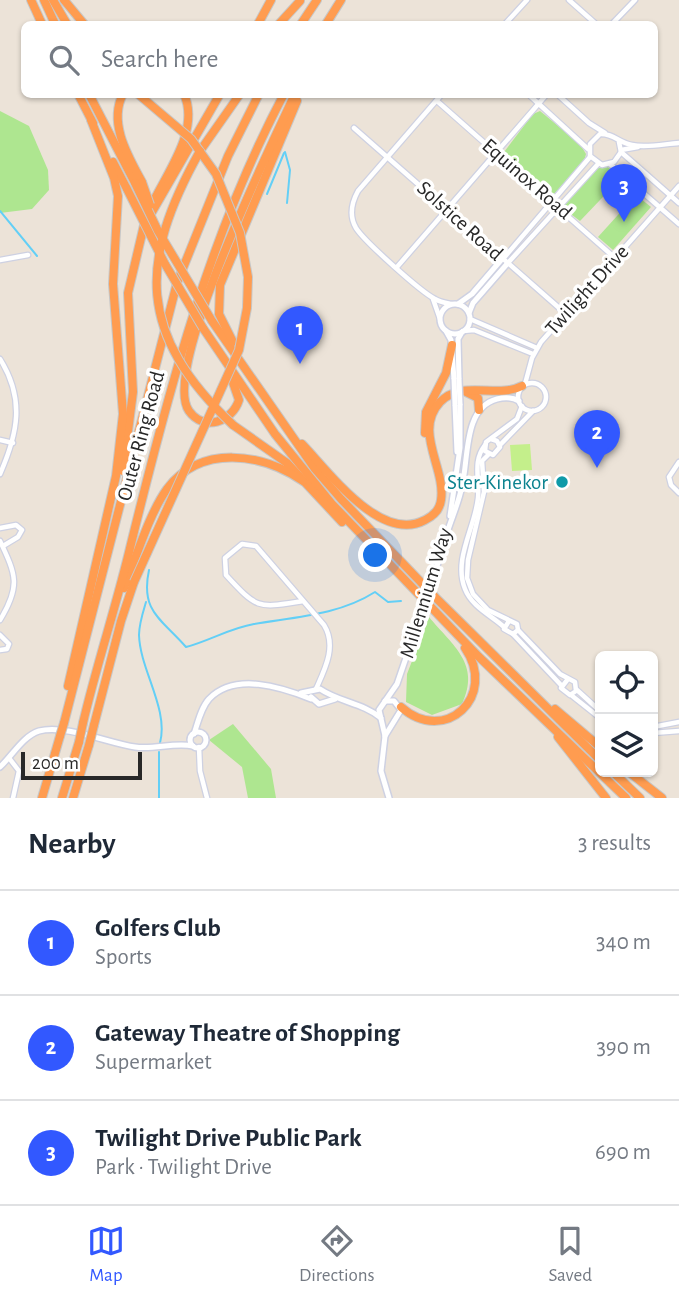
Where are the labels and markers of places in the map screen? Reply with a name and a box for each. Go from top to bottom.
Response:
pin: 3 [601,164,647,222]
pin: 1 [277,306,323,364]
pin: 2 [574,410,620,468]
place label: Ster-Kinekor [447,472,548,493]
marker: Ster-Kinekor [554,474,570,490]

